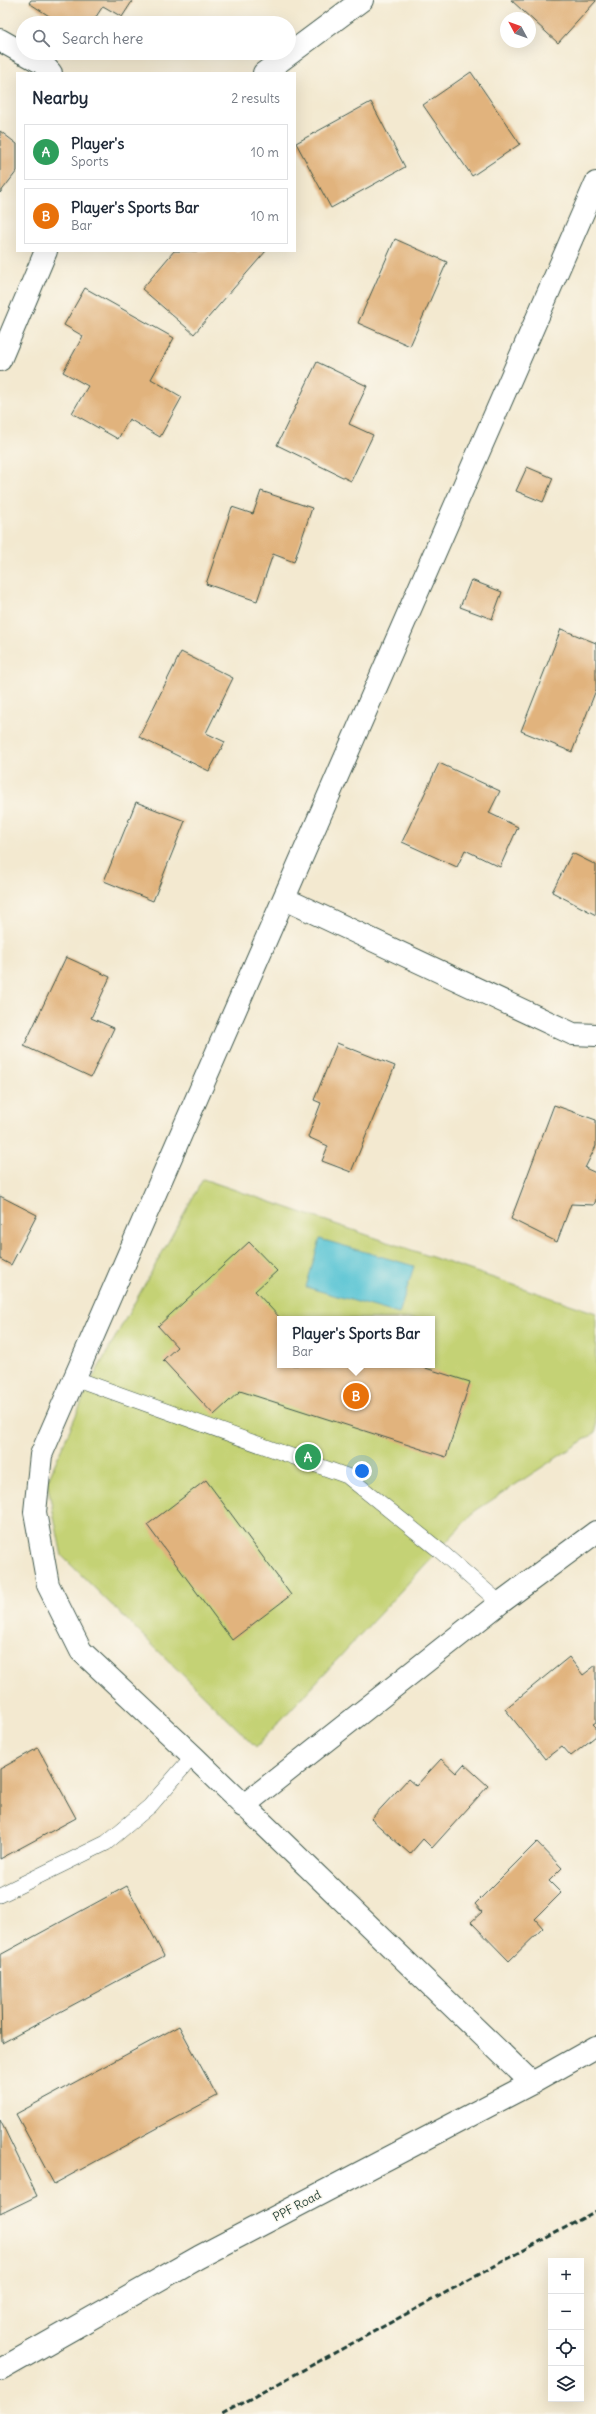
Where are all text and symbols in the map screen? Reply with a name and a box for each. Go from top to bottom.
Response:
north arrow [500,12,536,48]
search box [16,16,296,60]
icon: search [30,27,52,49]
text: Search here [62,29,143,48]
text: Nearby [32,87,88,109]
text: 2 results [231,90,280,107]
text: Player's [71,134,124,153]
text: A [42,144,50,161]
text: 10 m [251,144,279,161]
text: Sports [71,153,109,170]
text: Player's Sports Bar [71,198,199,217]
text: B [42,208,50,225]
text: 10 m [251,208,279,225]
text: Bar [71,217,92,234]
popup [277,1316,435,1368]
text: Player's Sports Bar [292,1324,420,1343]
text: Bar [292,1343,313,1360]
pin: B [343,1381,369,1411]
pin: A [295,1442,321,1472]
your location [352,1461,372,1481]
street label: PPF Road [270,2187,323,2224]
map controls [548,2258,584,2402]
button: + [548,2258,584,2294]
button: − [548,2294,584,2330]
button: locate [548,2330,584,2366]
button: layers [548,2366,584,2402]

